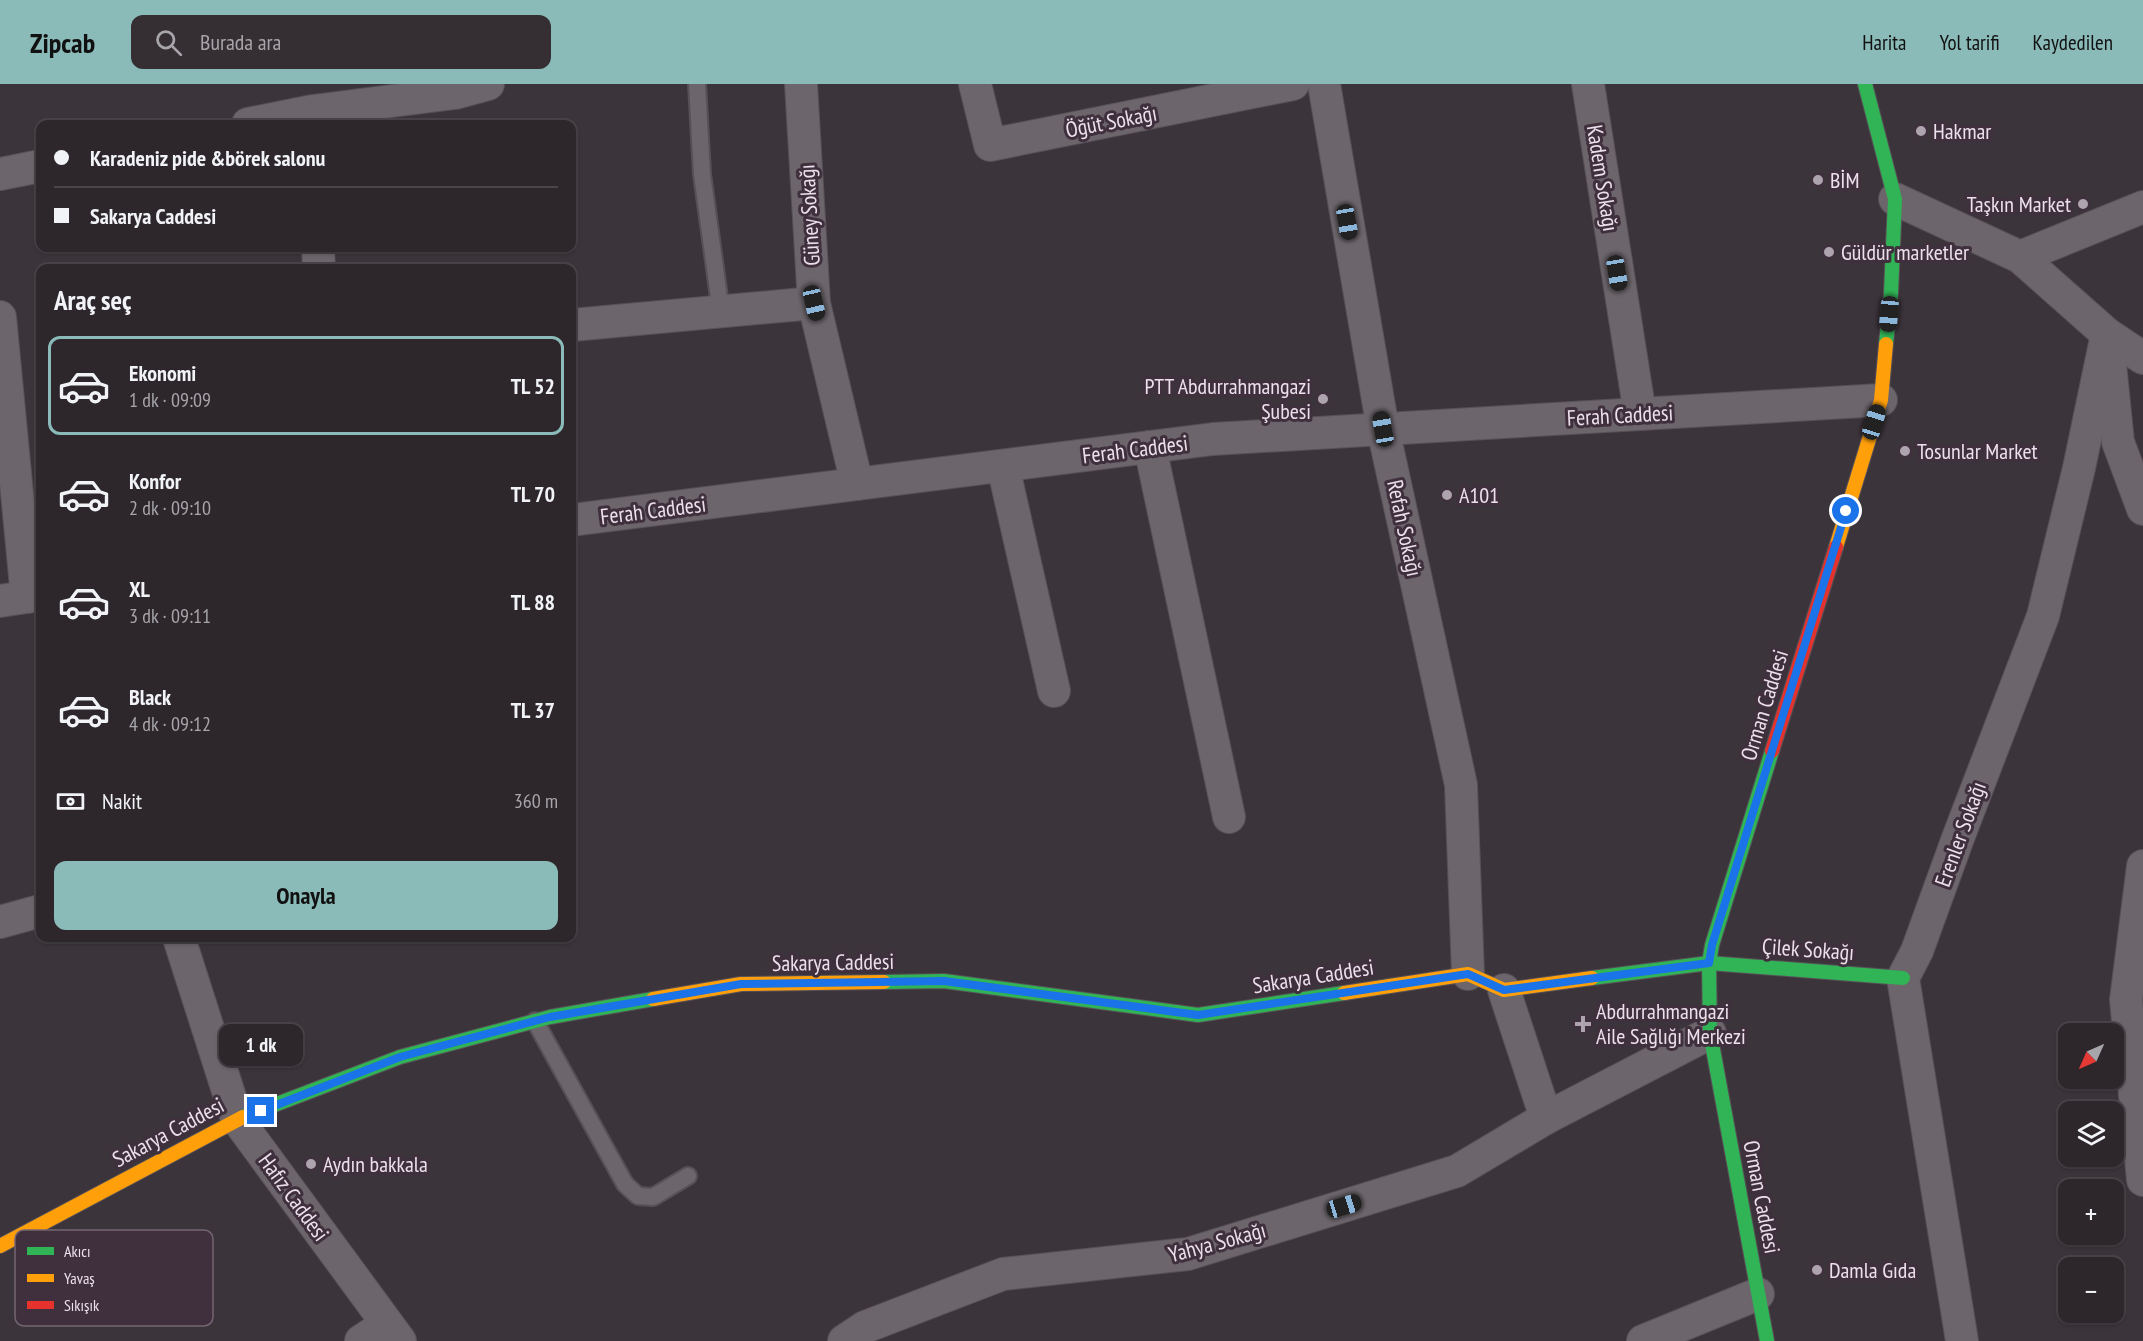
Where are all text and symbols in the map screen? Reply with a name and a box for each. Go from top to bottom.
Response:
search box [131,15,551,69]
text: Zipcab [30,24,95,61]
icon: search [152,26,185,59]
text: Burada ara [200,28,281,56]
text: Harita [1862,29,1906,56]
text: Yol tarifi [1939,29,2000,56]
text: Kaydedilen [2033,29,2113,56]
street label: Öğüt Sokağı [1063,98,1159,144]
place label: Hakmar [1933,117,1991,145]
street label: Kadem Sokağı [1581,123,1625,233]
marker: Hakmar [1914,124,1928,138]
text: Karadeniz pide &börek salonu [90,144,325,172]
street label: Güney Sokağı [792,164,826,266]
place label: BİM [1830,166,1860,194]
marker: BİM [1811,173,1825,187]
place label: Taşkın Market [1967,190,2071,218]
marker: Taşkın Market [2076,197,2090,211]
text: Sakarya Caddesi [90,202,216,230]
car [1335,203,1359,241]
place label: Güldür marketler [1841,238,1969,266]
marker: Güldür marketler [1822,245,1836,259]
car [1605,254,1629,292]
text: Araç seç [54,283,132,317]
car [801,283,827,323]
car [1878,295,1900,333]
icon: car [57,359,111,413]
text: Ekonomi [129,359,196,387]
text: TL 52 [511,372,555,400]
place label: PTT Abdurrahmangazi Şubesi [1145,372,1311,425]
text: 1 dk · 09:09 [129,387,211,413]
marker: PTT Abdurrahmangazi Şubesi [1316,392,1330,406]
street label: Ferah Caddesi [1566,398,1674,432]
car [1860,402,1888,442]
car [1371,410,1395,448]
street label: Ferah Caddesi [1081,429,1189,469]
place label: Tosunlar Market [1917,437,2038,465]
marker: Tosunlar Market [1898,444,1912,458]
icon: car [57,467,111,521]
text: Konfor [129,467,181,495]
street label: Refah Sokağı [1381,477,1429,579]
text: TL 70 [511,480,555,508]
place label: A101 [1459,481,1499,509]
marker: A101 [1440,488,1454,502]
street label: Ferah Caddesi [599,490,707,530]
text: 2 dk · 09:10 [129,495,211,521]
route start [1832,497,1859,524]
icon: car [57,575,111,629]
text: XL [129,575,150,603]
text: TL 88 [511,588,555,616]
text: 3 dk · 09:11 [129,603,211,629]
street label: Orman Caddesi [1734,646,1794,764]
icon: car [57,683,111,737]
text: Black [129,683,171,711]
text: TL 37 [511,696,555,724]
text: 4 dk · 09:12 [129,711,211,737]
street label: Erenler Sokağı [1928,778,1992,890]
icon: cash [54,785,87,818]
text: Nakit [102,787,142,815]
text: 360 m [514,788,558,814]
button: Onayla [54,861,558,930]
street label: Çilek Sokağı [1761,932,1855,966]
street label: Sakarya Caddesi [772,947,894,977]
street label: Sakarya Caddesi [1250,953,1376,999]
place label: Abdurrahmangazi Aile Sağlığı Merkezi [1596,997,1746,1050]
marker: Abdurrahmangazi Aile Sağlığı Merkezi [1574,1015,1592,1033]
north arrow [2058,1023,2124,1089]
map controls [2058,1023,2124,1323]
callout: 1 dk [219,1024,303,1066]
text: 1 dk [246,1032,276,1058]
street label: Sakarya Caddesi [107,1091,229,1173]
route end [247,1097,274,1124]
button: layers [2058,1101,2124,1167]
street label: Orman Caddesi [1737,1138,1787,1256]
street label: Hafız Caddesi [253,1148,335,1246]
place label: Aydın bakkala [323,1150,428,1178]
marker: Aydın bakkala [304,1157,318,1171]
button: + [2058,1179,2124,1245]
car [1324,1192,1364,1220]
street label: Yahya Sokağı [1165,1216,1269,1268]
legend [15,1230,213,1326]
text: Akıcı [64,1241,90,1261]
place label: Damla Gıda [1829,1256,1916,1284]
button: − [2058,1257,2124,1323]
marker: Damla Gıda [1810,1263,1824,1277]
text: Yavaş [64,1268,95,1288]
text: Sıkışık [64,1295,100,1315]

